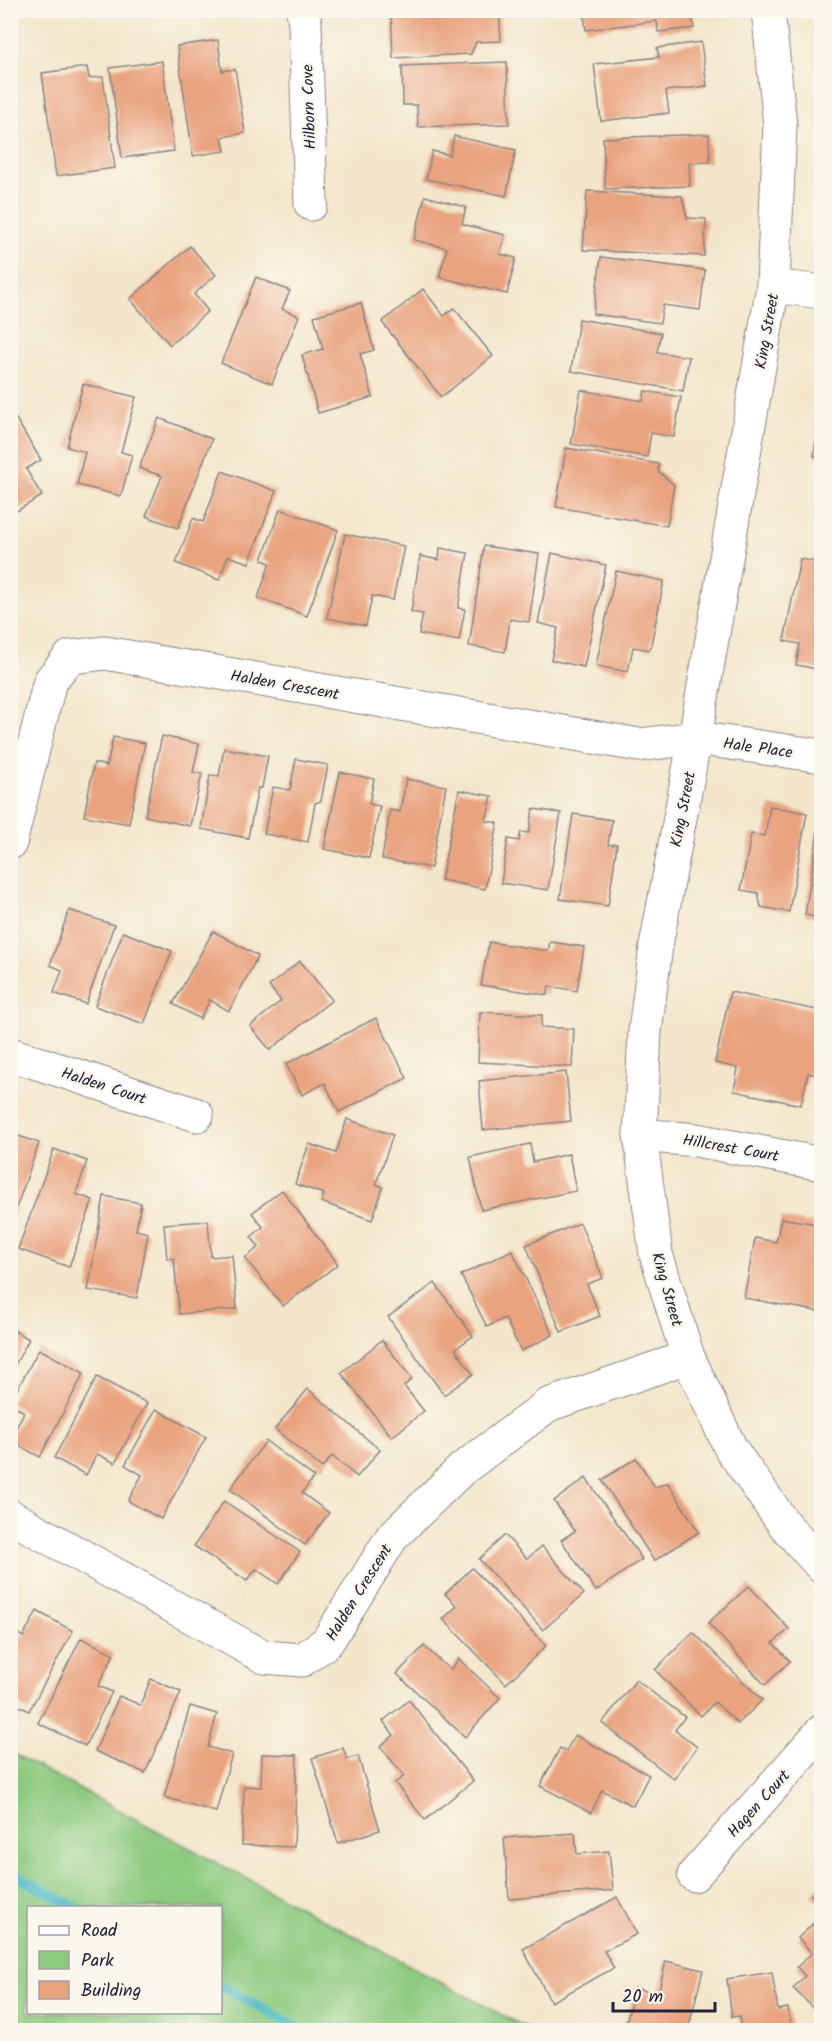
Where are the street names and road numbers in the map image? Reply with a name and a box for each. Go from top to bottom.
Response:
street label: Hilborn Cove [296,64,323,150]
street label: King Street [749,291,787,371]
street label: Halden Crescent [228,664,342,707]
street label: Hale Place [721,731,794,766]
street label: King Street [664,769,703,849]
street label: Halden Court [58,1061,150,1112]
street label: Hillcrest Court [681,1128,782,1169]
street label: King Street [644,1249,689,1330]
street label: Halden Crescent [319,1539,399,1646]
street label: Hagen Court [722,1764,797,1844]

